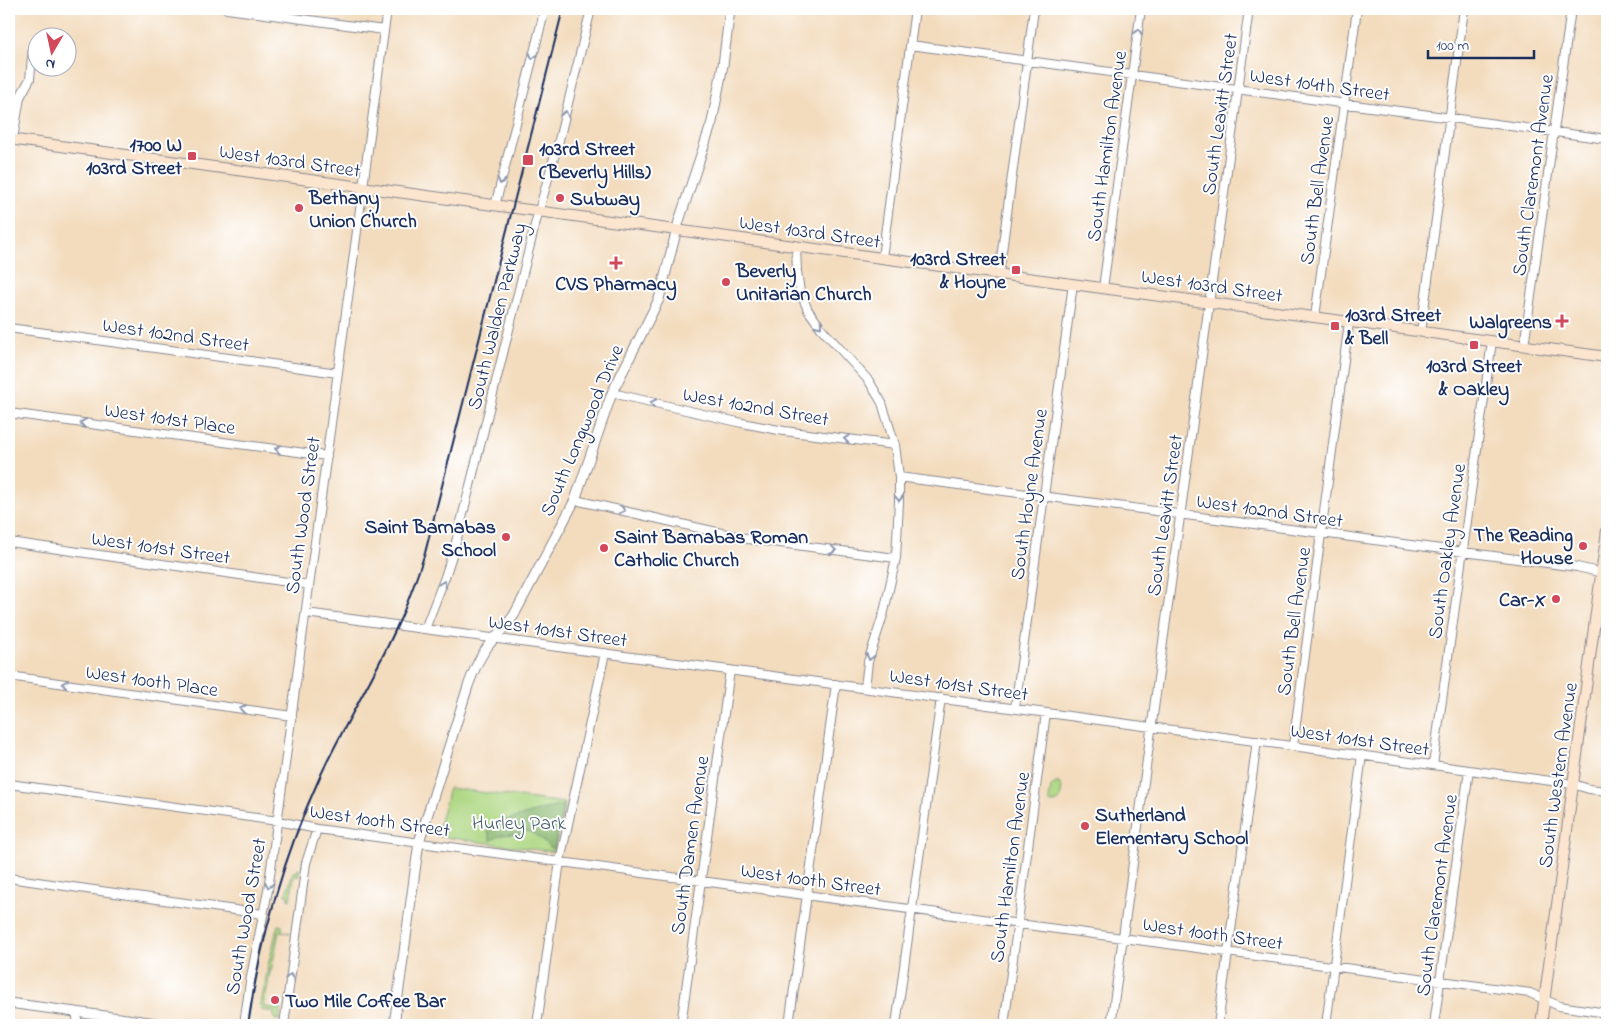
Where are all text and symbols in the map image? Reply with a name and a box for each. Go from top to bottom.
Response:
north arrow [28,28,78,78]
one-way arrow [1132,28,1143,36]
scale bar [1428,28,1535,60]
street label: South Leavitt Street [1196,31,1247,197]
text: 100 m [1436,35,1469,57]
street label: South Hamilton Avenue [1081,49,1136,244]
text: N [44,52,57,74]
one-way arrow [528,52,539,60]
street label: West 104th Street [1248,62,1392,111]
street label: South Claremont Avenue [1506,73,1563,278]
one-way arrow [559,110,570,119]
street label: South Bell Avenue [1294,114,1343,267]
place label: 1700 W 103rd Street [86,132,182,184]
place label: 103rd Street (Beverly Hills) [539,136,651,189]
street label: West 103rd Street [217,138,362,187]
marker: 1700 W 103rd Street [186,150,198,162]
marker: 103rd Street (Beverly Hills) [521,153,535,167]
one-way arrow [496,176,507,185]
place label: Bethany Union Church [308,185,417,237]
place label: Subway [570,186,640,216]
marker: Subway [554,192,566,204]
marker: Bethany Union Church [293,202,305,214]
street label: West 103rd Street [737,209,882,258]
street label: South Walden Parkway [461,220,536,413]
place label: 103rd Street & Hoyne [910,246,1007,299]
marker: CVS Pharmacy [610,257,622,269]
place label: Beverly Unitarian Church [735,258,872,310]
street label: West 103rd Street [1139,263,1284,312]
marker: 103rd Street & Hoyne [1010,264,1022,276]
place label: CVS Pharmacy [555,271,677,301]
marker: Beverly Unitarian Church [720,276,732,288]
place label: 103rd Street & Bell [1344,302,1441,354]
place label: Walgreens [1469,309,1552,339]
street label: West 102nd Street [100,312,251,361]
marker: Walgreens [1556,315,1568,327]
one-way arrow [814,319,822,328]
marker: 103rd Street & Bell [1329,320,1341,332]
marker: 103rd Street & Oakley [1468,339,1480,351]
street label: South Longwood Drive [534,340,634,522]
place label: 103rd Street & Oakley [1426,353,1522,406]
street label: West 102nd Street [680,381,831,436]
street label: West 101st Place [102,397,237,444]
one-way arrow [648,398,657,409]
street label: South Hoyne Avenue [1004,407,1057,582]
one-way arrow [78,418,86,429]
street label: South Leavitt Street [1141,432,1192,598]
street label: South Wood Street [279,434,330,596]
one-way arrow [842,434,851,444]
one-way arrow [274,444,282,455]
street label: South Oakley Avenue [1422,462,1475,641]
street label: West 102nd Street [1194,488,1345,537]
one-way arrow [894,494,904,502]
one-way arrow [618,505,627,515]
place label: Saint Barnabas School [365,514,496,566]
place label: The Reading House [1474,522,1574,574]
place label: Saint Barnabas Roman Catholic Church [614,524,808,576]
street label: West 101st Street [89,525,232,574]
marker: Saint Barnabas School [500,531,512,543]
marker: The Reading House [1577,540,1589,552]
marker: Saint Barnabas Roman Catholic Church [598,542,610,554]
one-way arrow [830,544,838,555]
street label: South Bell Avenue [1271,545,1320,698]
one-way arrow [437,580,447,588]
place label: Car-X [1499,587,1546,616]
marker: Car-X [1550,593,1562,605]
street label: West 101st Street [486,608,629,657]
one-way arrow [865,652,876,661]
street label: West 100th Place [83,659,220,706]
street label: West 101st Street [887,662,1030,711]
one-way arrow [61,679,69,690]
street label: South Western Avenue [1532,681,1587,870]
one-way arrow [239,704,247,715]
street label: West 101st Street [1288,717,1431,766]
street label: South Damen Avenue [665,754,718,937]
street label: South Hamilton Avenue [984,770,1039,965]
street label: South Claremont Avenue [1410,793,1467,998]
street label: West 100th Street [308,798,452,847]
place label: Sutherland Elementary School [1095,802,1248,855]
park label: Hurley Park [472,810,566,839]
marker: Sutherland Elementary School [1079,820,1091,832]
street label: South Wood Street [219,835,276,997]
street label: West 100th Street [739,857,883,906]
one-way arrow [264,881,275,889]
street label: West 100th Street [1141,911,1285,960]
one-way arrow [285,973,295,981]
place label: Two Mile Coffee Bar [285,988,447,1017]
marker: Two Mile Coffee Bar [269,994,281,1006]

